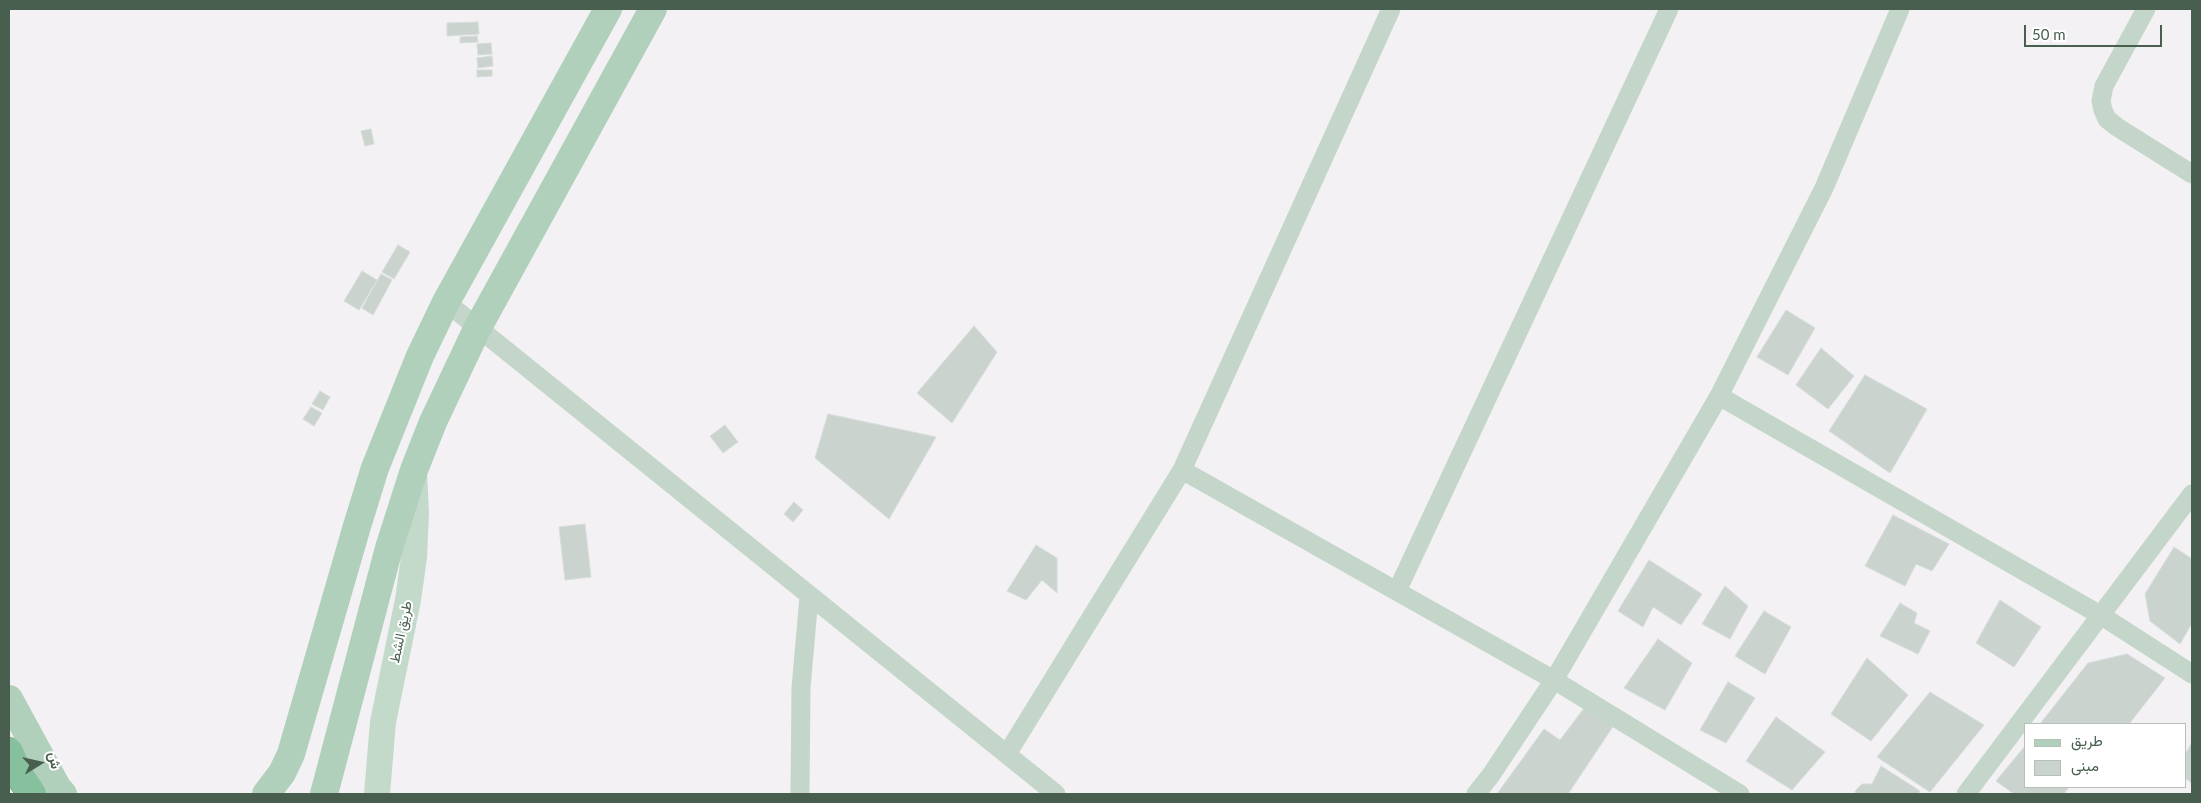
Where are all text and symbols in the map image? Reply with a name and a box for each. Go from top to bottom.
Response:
scale bar [2026,15,2164,47]
text: 50 m [2032,25,2066,43]
street label: طريق الشط [386,599,416,665]
legend [2024,723,2186,788]
text: طريق [2071,731,2103,749]
north arrow [15,738,65,788]
text: ش [45,751,65,770]
text: مبنى [2071,756,2099,774]

